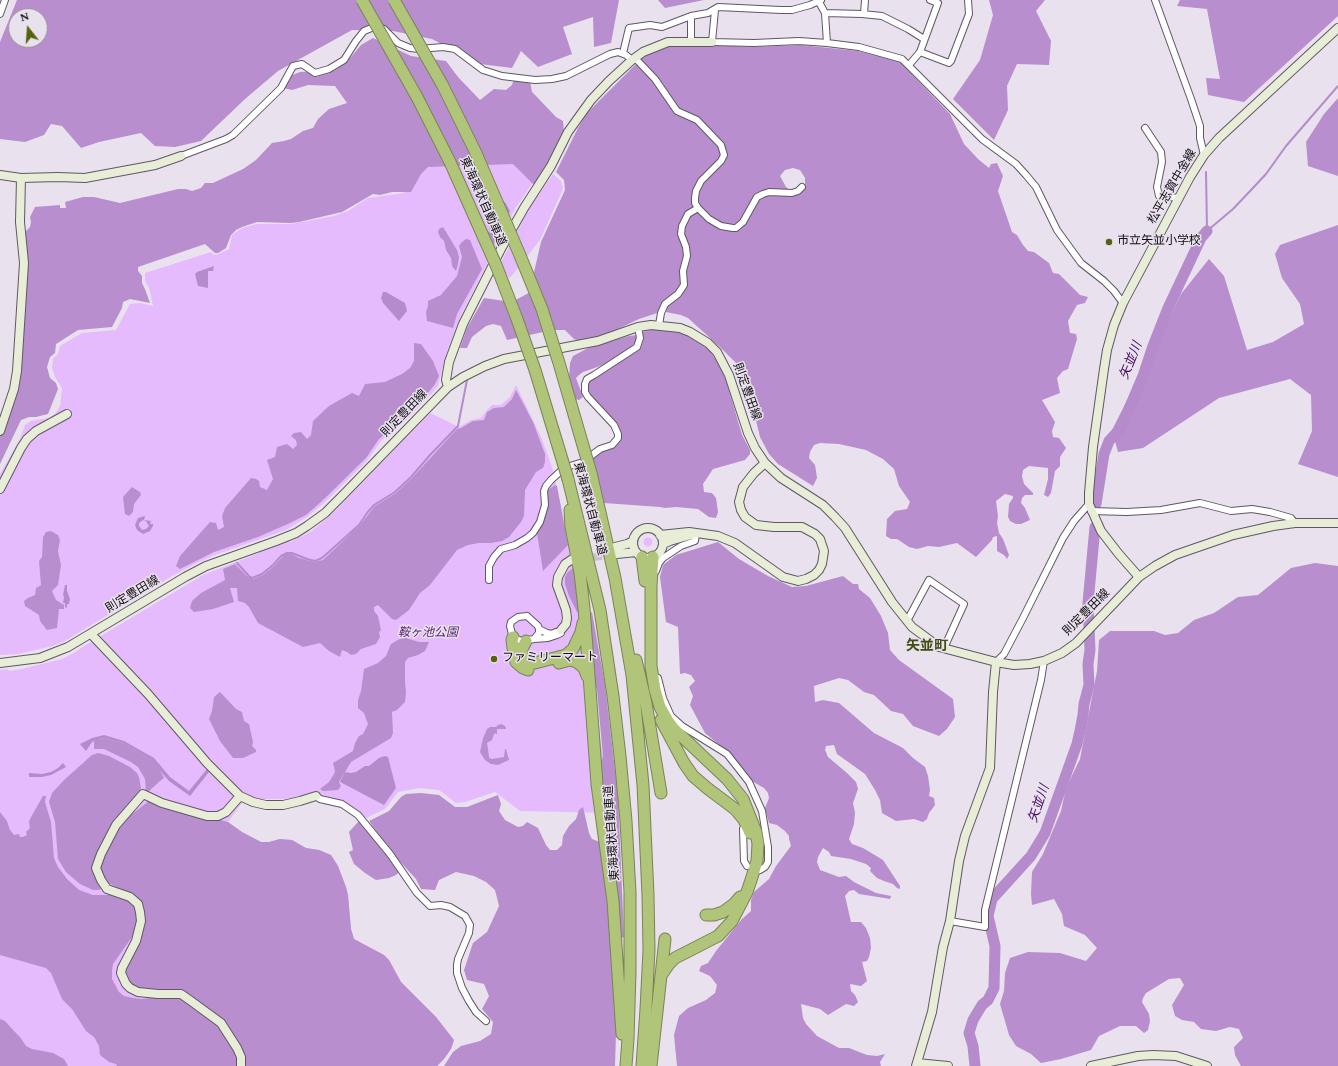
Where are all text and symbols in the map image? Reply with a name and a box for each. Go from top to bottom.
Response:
north arrow [8,8,48,48]
text: N [18,8,31,26]
street label: 松平志賀中金線 [1146,147,1200,227]
street label: 東海環状自動車道 [456,155,508,249]
place label: 市立矢並小学校 [1117,235,1201,249]
marker: 市立矢並小学校 [1104,237,1114,247]
water label: 矢並川 [1117,340,1147,382]
street label: 則定豊田線 [729,361,763,423]
street label: 則定豊田線 [379,387,431,441]
street label: 東海環状自動車道 [570,461,608,557]
street label: 則定豊田線 [104,573,162,617]
street label: 則定豊田線 [1061,587,1113,639]
park label: 鞍ヶ池公園 [398,627,458,641]
district label: 矢並町 [906,639,948,655]
place label: ファミリーマート [502,652,598,666]
marker: ファミリーマート [489,654,499,664]
water label: 矢並川 [1026,783,1054,825]
street label: 東海環状自動車道 [602,785,624,881]

